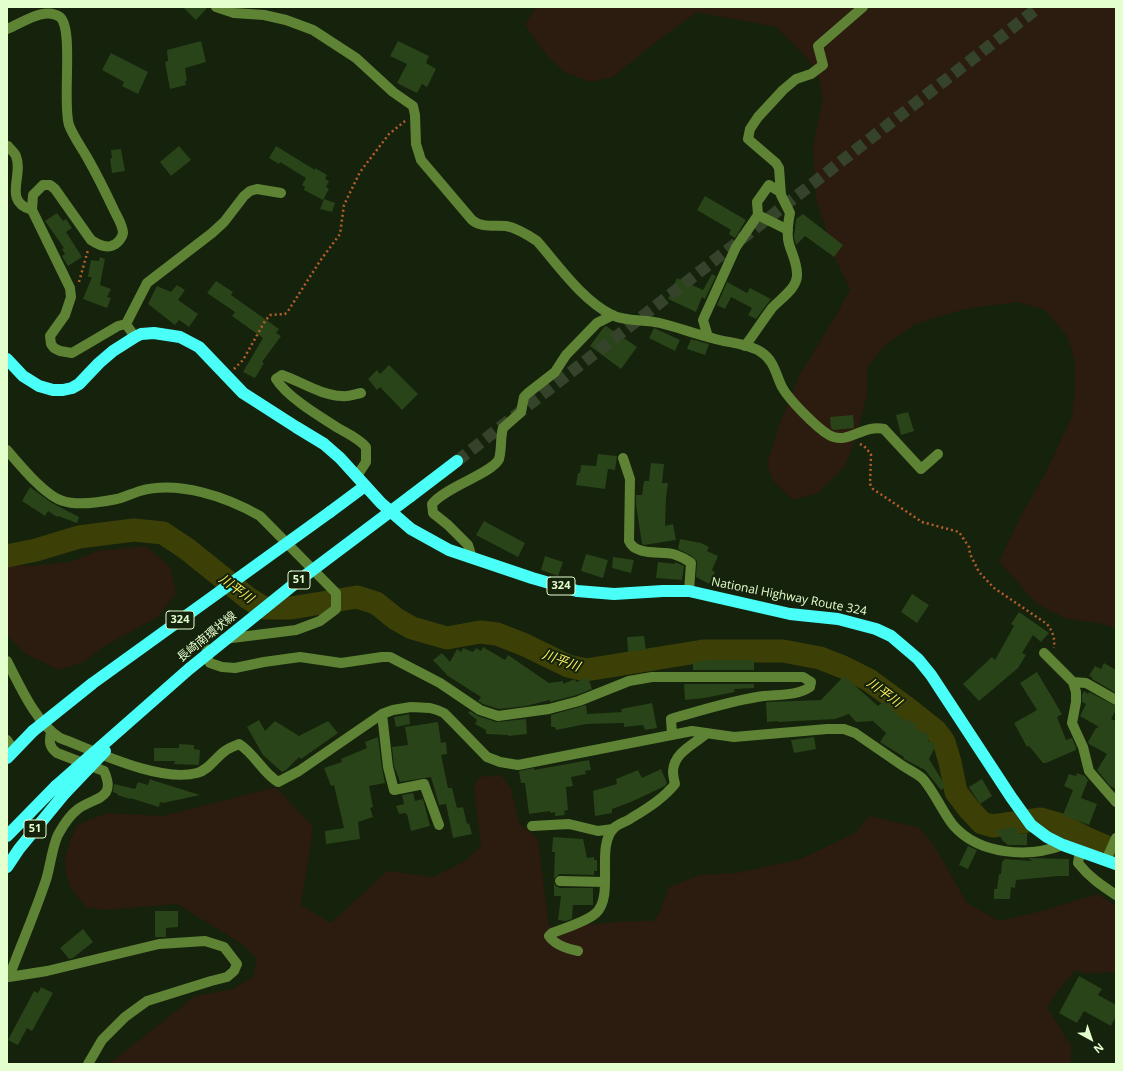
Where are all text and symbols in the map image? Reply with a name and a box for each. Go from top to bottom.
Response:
water label: 川平川 [216,571,256,607]
road number: 51 [288,571,310,589]
street label: National Highway Route 324 [710,575,868,619]
road number: 324 [547,577,575,595]
street label: 長崎南環状線 [174,609,240,665]
road number: 324 [166,611,194,629]
water label: 川平川 [540,647,582,675]
water label: 川平川 [864,675,904,711]
road number: 51 [24,820,46,838]
north arrow [1071,1019,1111,1059]
text: N [1091,1040,1107,1057]

